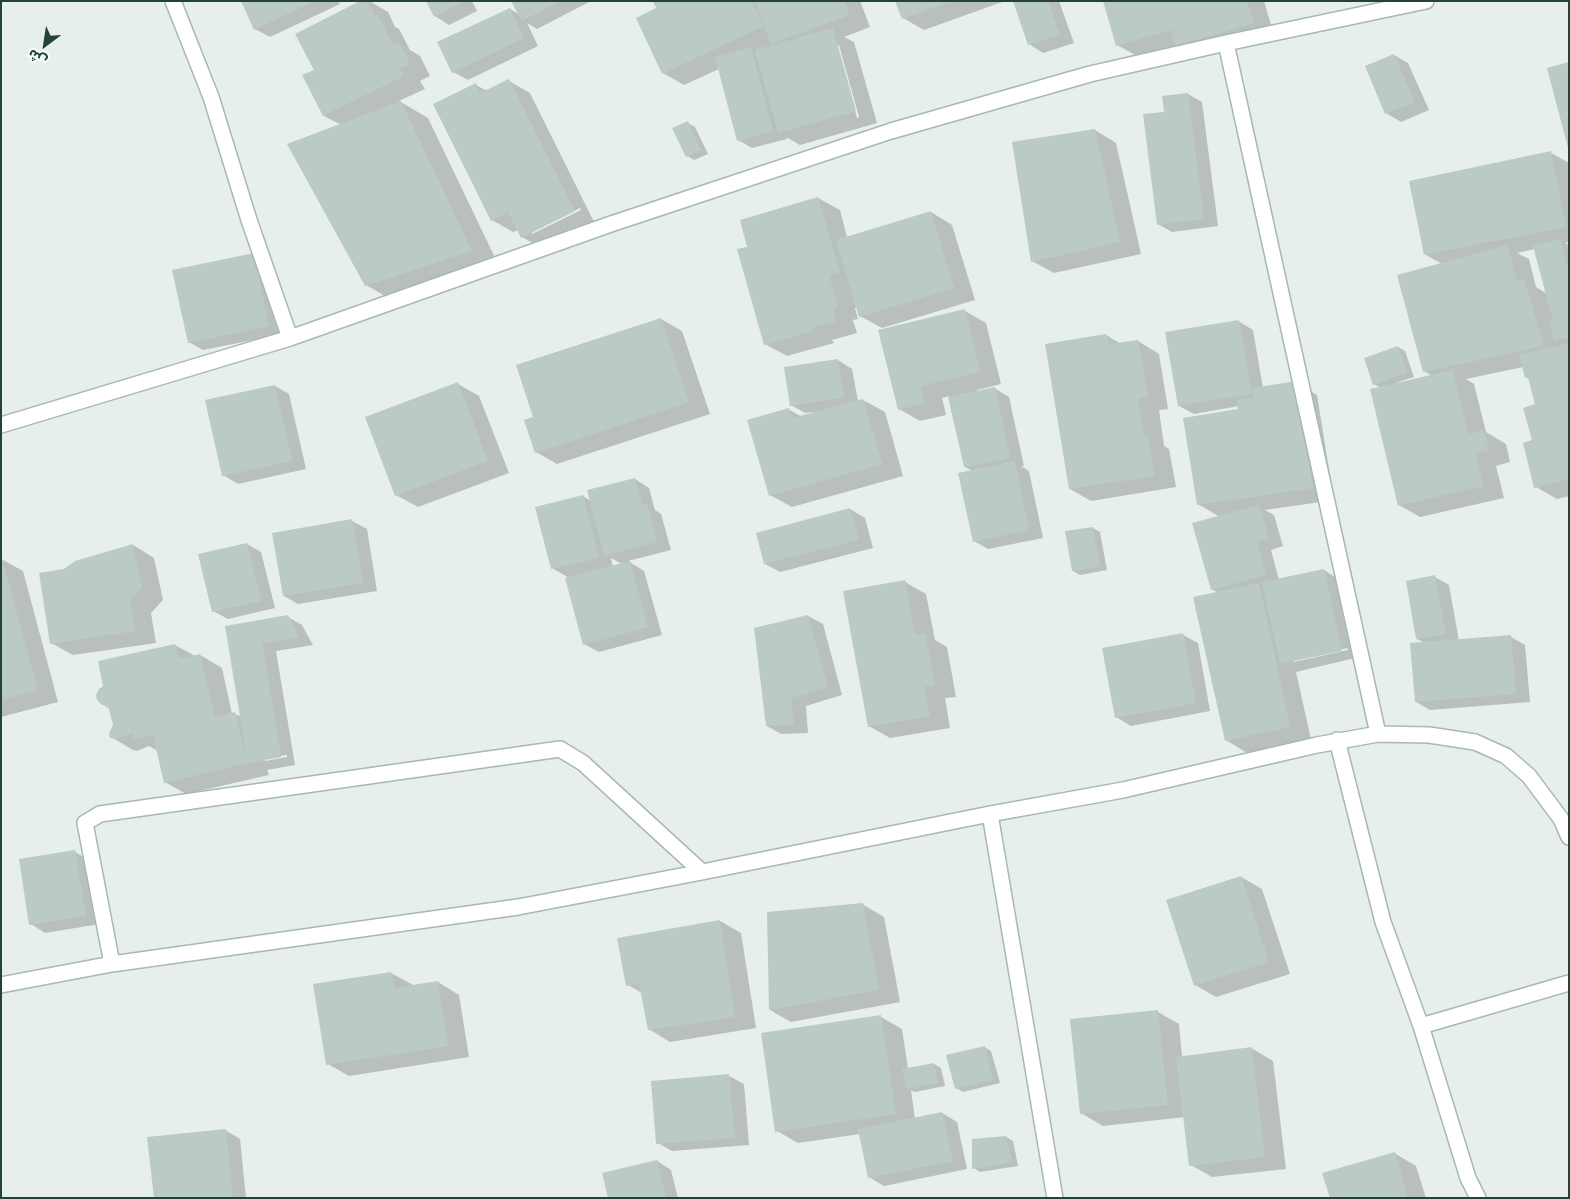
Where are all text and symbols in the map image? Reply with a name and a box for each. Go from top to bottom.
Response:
north arrow [20,20,70,70]
text: ش [24,45,50,71]

